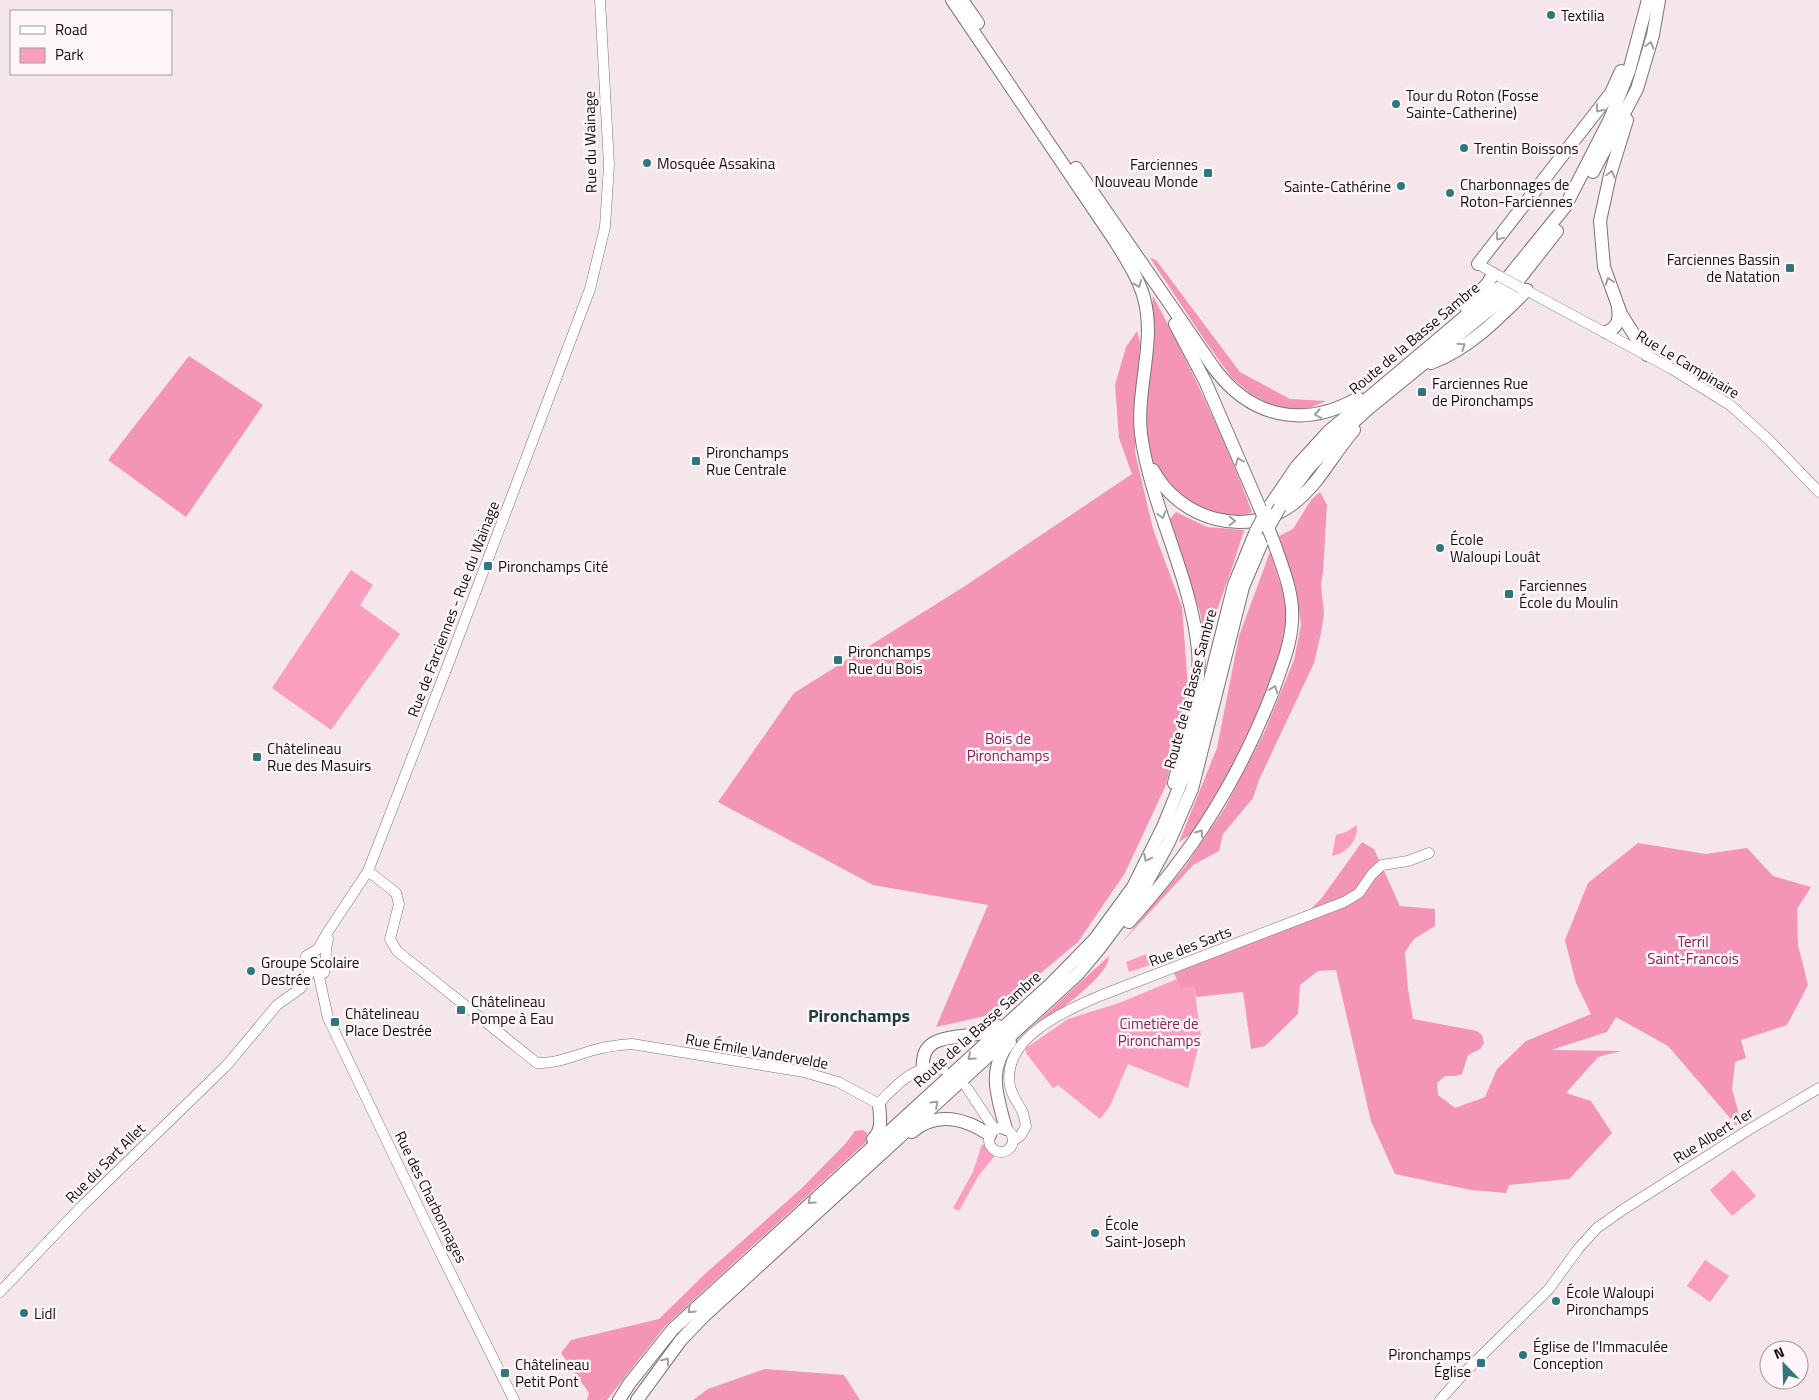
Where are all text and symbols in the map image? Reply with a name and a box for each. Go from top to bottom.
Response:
place label: Textilia [1561,4,1605,27]
marker: Textilia [1545,9,1557,21]
legend [10,10,172,75]
text: Road [55,18,87,41]
one-way arrow [1644,41,1654,49]
text: Park [55,43,84,66]
place label: Tour du Roton (Fosse Sainte-Catherine) [1406,84,1539,124]
street label: Rue du Wainage [578,91,602,193]
marker: Tour du Roton (Fosse Sainte-Catherine) [1390,98,1402,110]
one-way arrow [1596,103,1604,112]
place label: Trentin Boissons [1474,137,1579,160]
marker: Trentin Boissons [1458,142,1470,154]
place label: Mosquée Assakina [657,152,776,175]
place label: Farciennes Nouveau Monde [1095,153,1198,193]
marker: Mosquée Assakina [641,157,653,169]
marker: Farciennes Nouveau Monde [1202,167,1214,179]
one-way arrow [1605,169,1616,178]
place label: Charbonnages de Roton-Farciennes [1460,173,1573,213]
place label: Sainte-Cathérine [1284,175,1391,198]
marker: Sainte-Cathérine [1395,180,1407,192]
marker: Charbonnages de Roton-Farciennes [1444,187,1456,199]
one-way arrow [1496,231,1505,241]
place label: Farciennes Bassin de Natation [1667,248,1780,288]
marker: Farciennes Bassin de Natation [1784,262,1796,274]
street label: Route de la Basse Sambre [1344,276,1484,400]
one-way arrow [1605,277,1615,286]
one-way arrow [1132,279,1142,288]
street label: Rue Le Campinaire [1632,324,1744,404]
one-way arrow [1457,343,1466,352]
place label: Farciennes Rue de Pironchamps [1432,372,1534,412]
marker: Farciennes Rue de Pironchamps [1416,386,1428,398]
one-way arrow [1313,408,1322,418]
place label: Pironchamps Rue Centrale [706,441,789,481]
marker: Pironchamps Rue Centrale [690,455,702,467]
one-way arrow [1235,457,1246,466]
street label: Rue de Farciennes - Rue du Wainage [401,498,505,720]
one-way arrow [1157,511,1167,519]
one-way arrow [1228,516,1236,527]
place label: École Waloupi Louât [1450,528,1541,568]
marker: École Waloupi Louât [1434,542,1446,554]
place label: Pironchamps Cité [498,555,608,578]
marker: Pironchamps Cité [482,560,494,572]
place label: Farciennes École du Moulin [1519,574,1618,614]
marker: Farciennes École du Moulin [1503,588,1515,600]
street label: Route de la Basse Sambre [1158,607,1222,771]
place label: Pironchamps Rue du Bois [848,640,931,680]
marker: Pironchamps Rue du Bois [832,654,844,666]
one-way arrow [1267,685,1278,694]
park label: Bois de Pironchamps [967,727,1049,767]
place label: Châtelineau Rue des Masuirs [267,737,371,777]
marker: Châtelineau Rue des Masuirs [251,751,263,763]
one-way arrow [1194,829,1203,839]
one-way arrow [1143,853,1153,862]
street label: Rue des Sarts [1145,920,1235,972]
park label: Terril Saint-Francois [1647,930,1739,970]
place label: Groupe Scolaire Destrée [261,951,359,991]
marker: Groupe Scolaire Destrée [245,965,257,977]
street label: Route de la Basse Sambre [908,965,1046,1093]
place label: Châtelineau Pompe à Eau [471,990,554,1030]
place label: Châtelineau Place Destrée [345,1002,432,1042]
district label: Pironchamps [808,1002,910,1029]
marker: Châtelineau Pompe à Eau [455,1004,467,1016]
park label: Cimetière de Pironchamps [1118,1012,1200,1052]
marker: Châtelineau Place Destrée [329,1016,341,1028]
street label: Rue Émile Vandervelde [684,1027,830,1075]
one-way arrow [967,1051,976,1060]
one-way arrow [929,1101,938,1110]
street label: Rue Albert 1er [1668,1101,1758,1169]
street label: Rue du Sart Allet [60,1117,151,1208]
street label: Rue des Charbonnages [389,1127,473,1267]
one-way arrow [808,1195,817,1204]
place label: École Saint-Joseph [1105,1213,1186,1253]
marker: École Saint-Joseph [1089,1227,1101,1239]
place label: École Waloupi Pironchamps [1566,1281,1654,1321]
marker: École Waloupi Pironchamps [1550,1295,1562,1307]
place label: Lidl [34,1302,56,1325]
one-way arrow [688,1304,697,1313]
marker: Lidl [18,1307,30,1319]
place label: Église de l'Immaculée Conception [1533,1335,1668,1375]
north arrow [1759,1340,1809,1390]
text: N [1770,1341,1787,1364]
place label: Pironchamps Église [1388,1343,1471,1383]
marker: Église de l'Immaculée Conception [1517,1349,1529,1361]
place label: Châtelineau Petit Pont [515,1353,589,1393]
marker: Pironchamps Église [1475,1357,1487,1369]
one-way arrow [660,1358,668,1367]
marker: Châtelineau Petit Pont [499,1367,511,1379]

